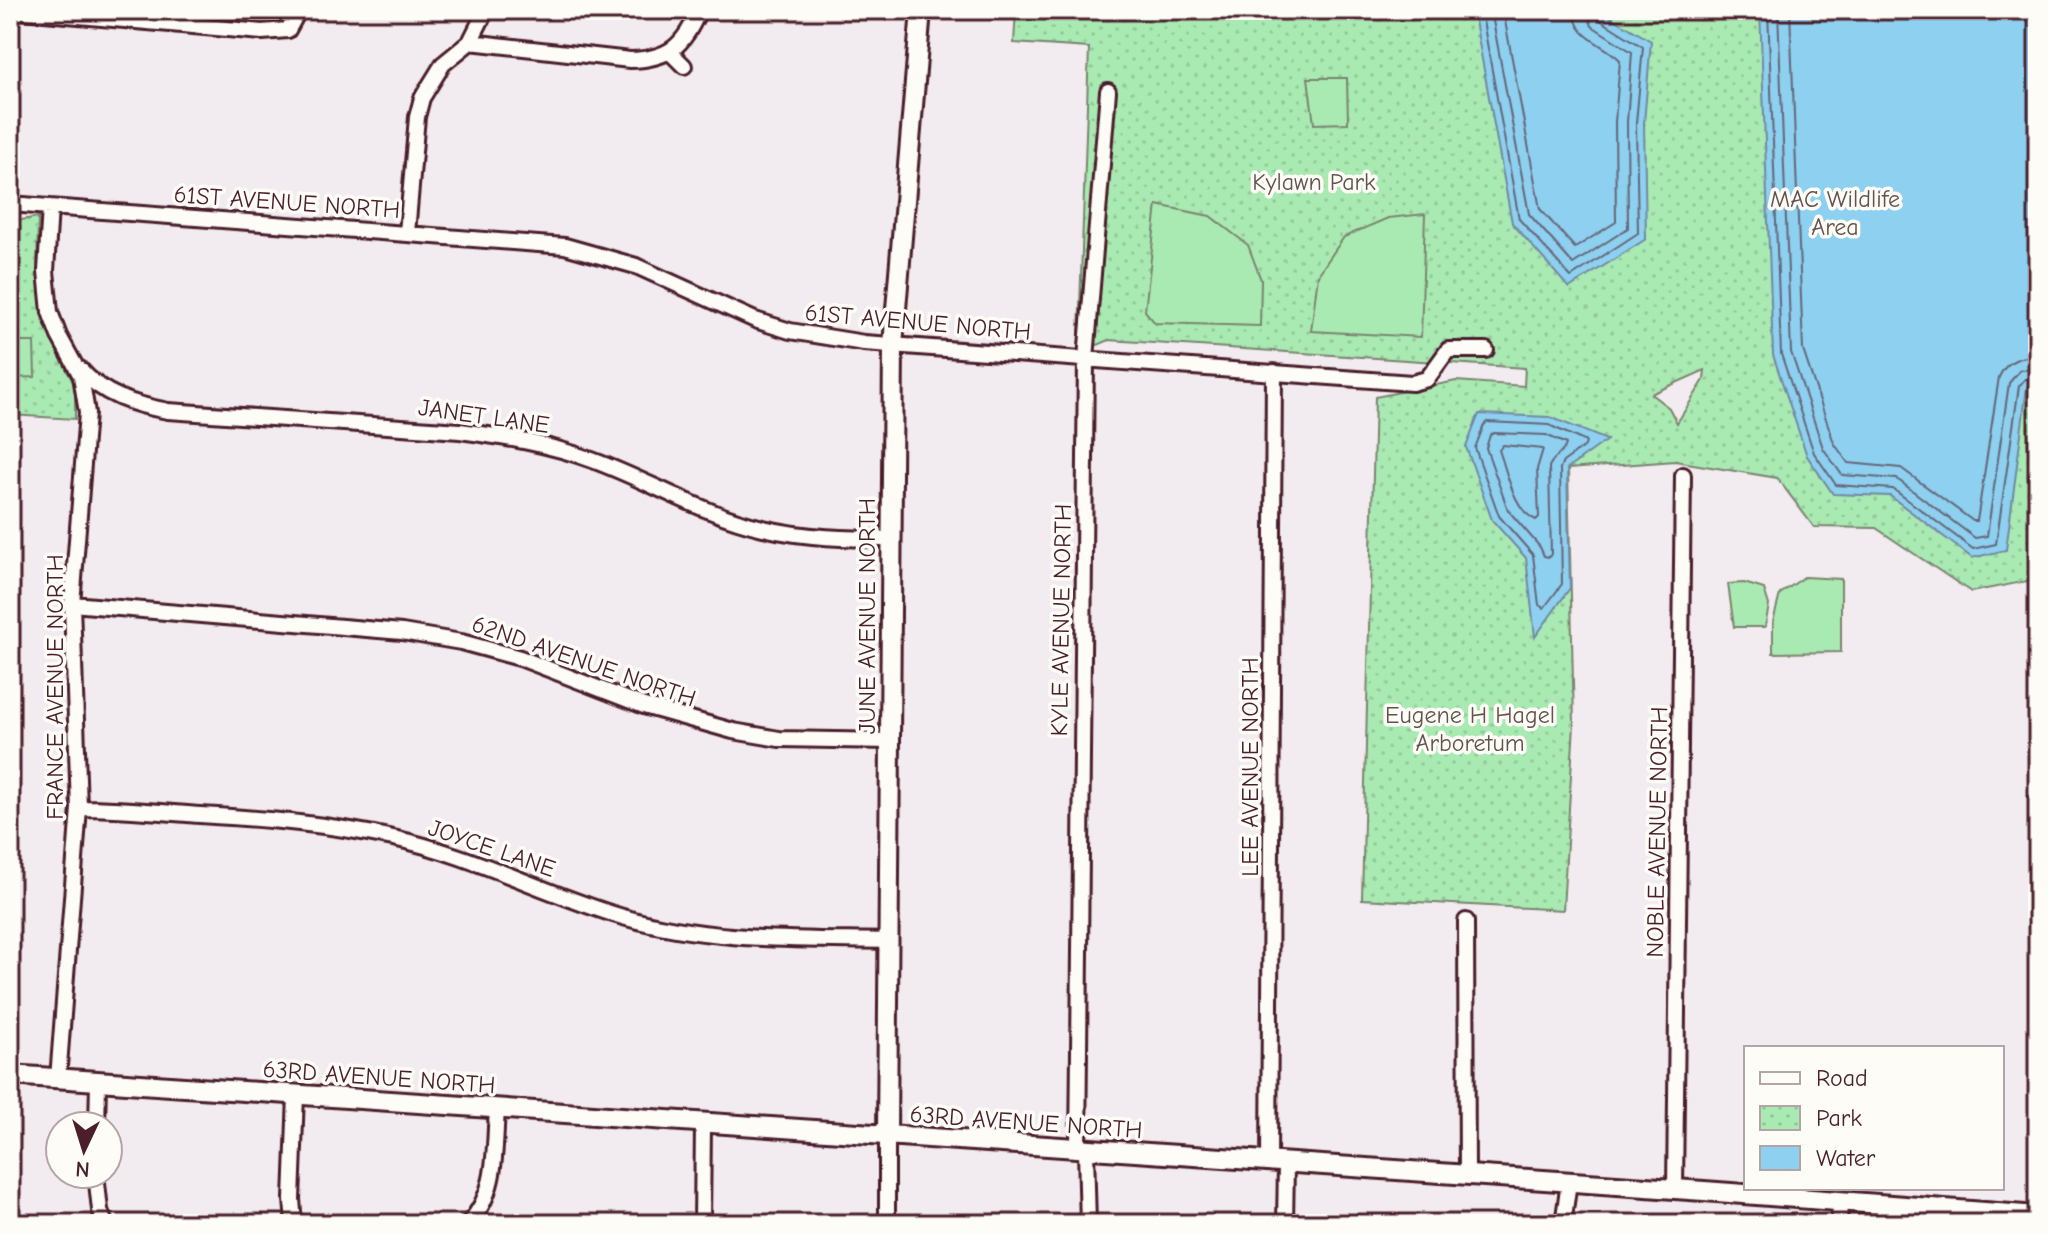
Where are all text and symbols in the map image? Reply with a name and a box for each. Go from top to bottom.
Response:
park label: Kylawn Park [1252,168,1376,196]
street label: 61ST AVENUE NORTH [173,180,401,224]
park label: MAC Wildlife Area [1770,185,1900,241]
street label: 61ST AVENUE NORTH [804,298,1032,346]
street label: JANET LANE [417,393,551,439]
street label: JUNE AVENUE NORTH [853,498,881,734]
street label: KYLE AVENUE NORTH [1045,503,1077,737]
street label: FRANCE AVENUE NORTH [41,554,69,820]
street label: 62ND AVENUE NORTH [468,610,700,712]
street label: LEE AVENUE NORTH [1236,657,1264,877]
park label: Eugene H Hagel Arboretum [1385,701,1555,757]
street label: NOBLE AVENUE NORTH [1641,706,1673,958]
street label: JOYCE LANE [425,813,559,883]
legend [1744,1046,2004,1190]
street label: 63RD AVENUE NORTH [262,1055,496,1099]
text: Road [1816,1064,1868,1092]
street label: 63RD AVENUE NORTH [909,1100,1143,1144]
text: Park [1816,1104,1862,1132]
north arrow [44,1110,124,1190]
text: Water [1816,1144,1876,1172]
text: N [75,1155,91,1182]

